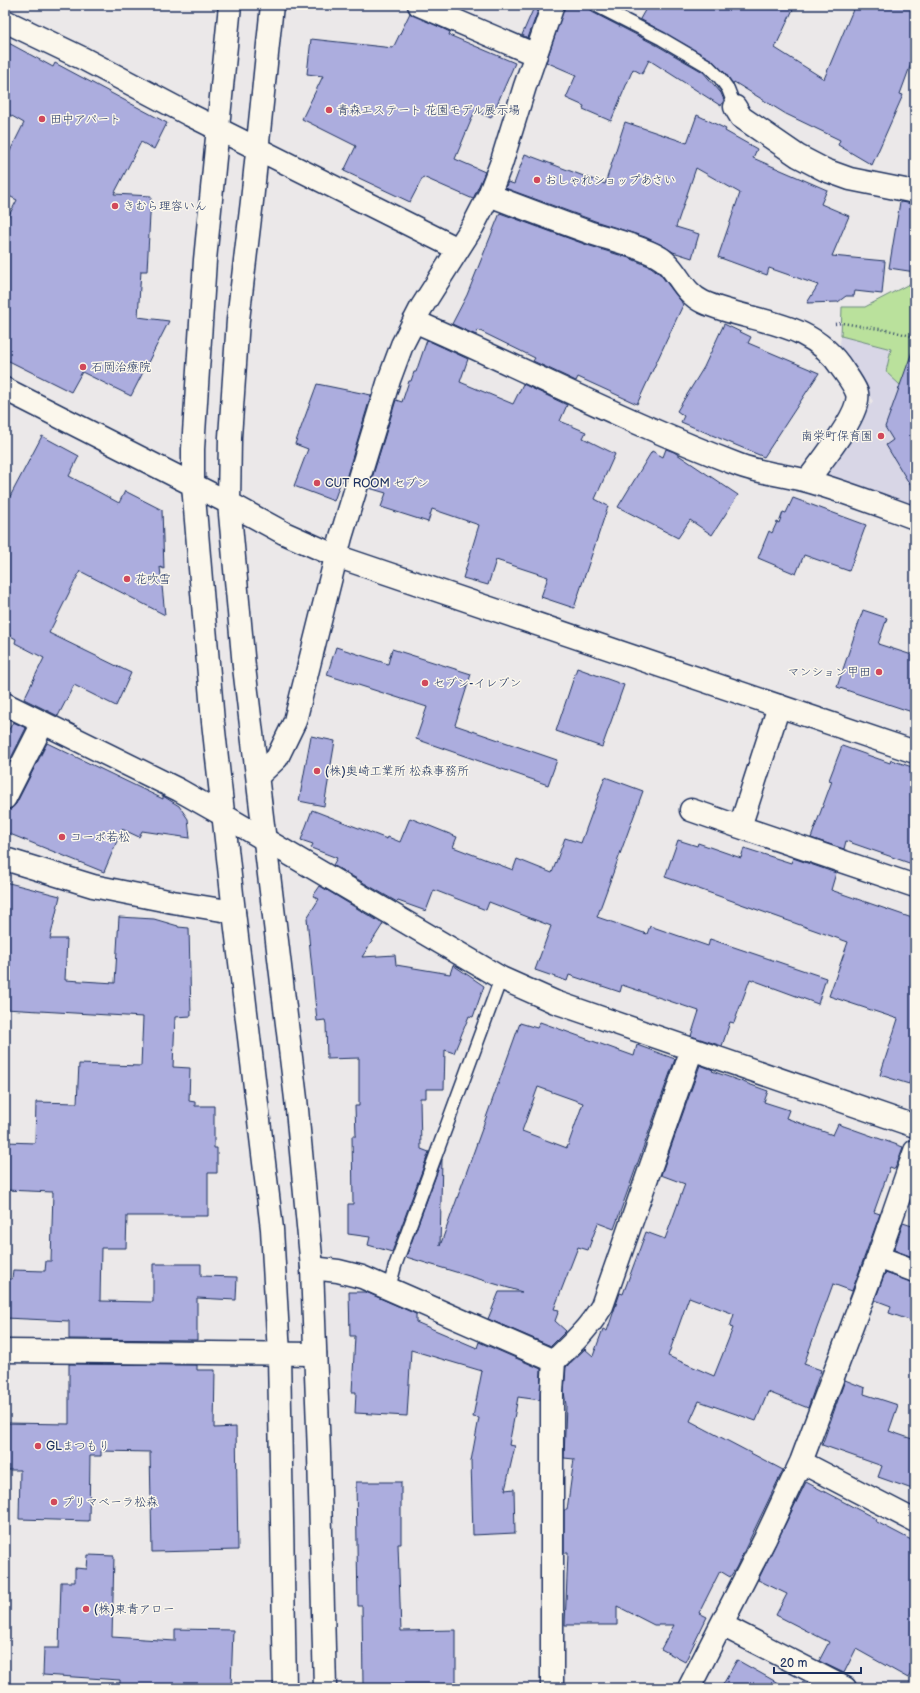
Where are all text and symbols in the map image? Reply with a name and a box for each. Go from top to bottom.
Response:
place label: 青森エステート 花園モデル展示場 [337,103,520,118]
marker: 青森エステート 花園モデル展示場 [324,105,334,115]
place label: 田中アパート [50,112,121,127]
marker: 田中アパート [37,114,47,124]
place label: おしゃれショップあさい [545,173,676,188]
marker: おしゃれショップあさい [532,175,542,185]
place label: きむら理容いん [123,199,207,214]
marker: きむら理容いん [110,201,120,211]
place label: 石岡治療院 [91,360,151,375]
marker: 石岡治療院 [78,362,88,372]
place label: 南栄町保育園 [801,429,873,444]
marker: 南栄町保育園 [876,431,886,441]
place label: CUT ROOM セブン [325,476,429,491]
marker: CUT ROOM セブン [312,478,322,488]
place label: 花吹雪 [135,572,171,587]
marker: 花吹雪 [122,574,132,584]
place label: マンション甲田 [787,665,871,680]
marker: マンション甲田 [874,667,884,677]
place label: セブン-イレブン [433,676,521,691]
marker: セブン-イレブン [420,678,430,688]
place label: (株)奥崎工業所 松森事務所 [325,764,469,779]
marker: (株)奥崎工業所 松森事務所 [312,766,322,776]
place label: コーポ若松 [70,830,130,845]
marker: コーポ若松 [57,832,67,842]
place label: GLまつもり [46,1439,110,1454]
marker: GLまつもり [33,1441,43,1451]
place label: プリマベーラ松森 [62,1495,158,1510]
marker: プリマベーラ松森 [49,1497,59,1507]
place label: (株)東青アロー [94,1602,175,1617]
marker: (株)東青アロー [81,1604,91,1614]
scale bar [774,1649,861,1675]
text: 20 m [780,1656,807,1671]

